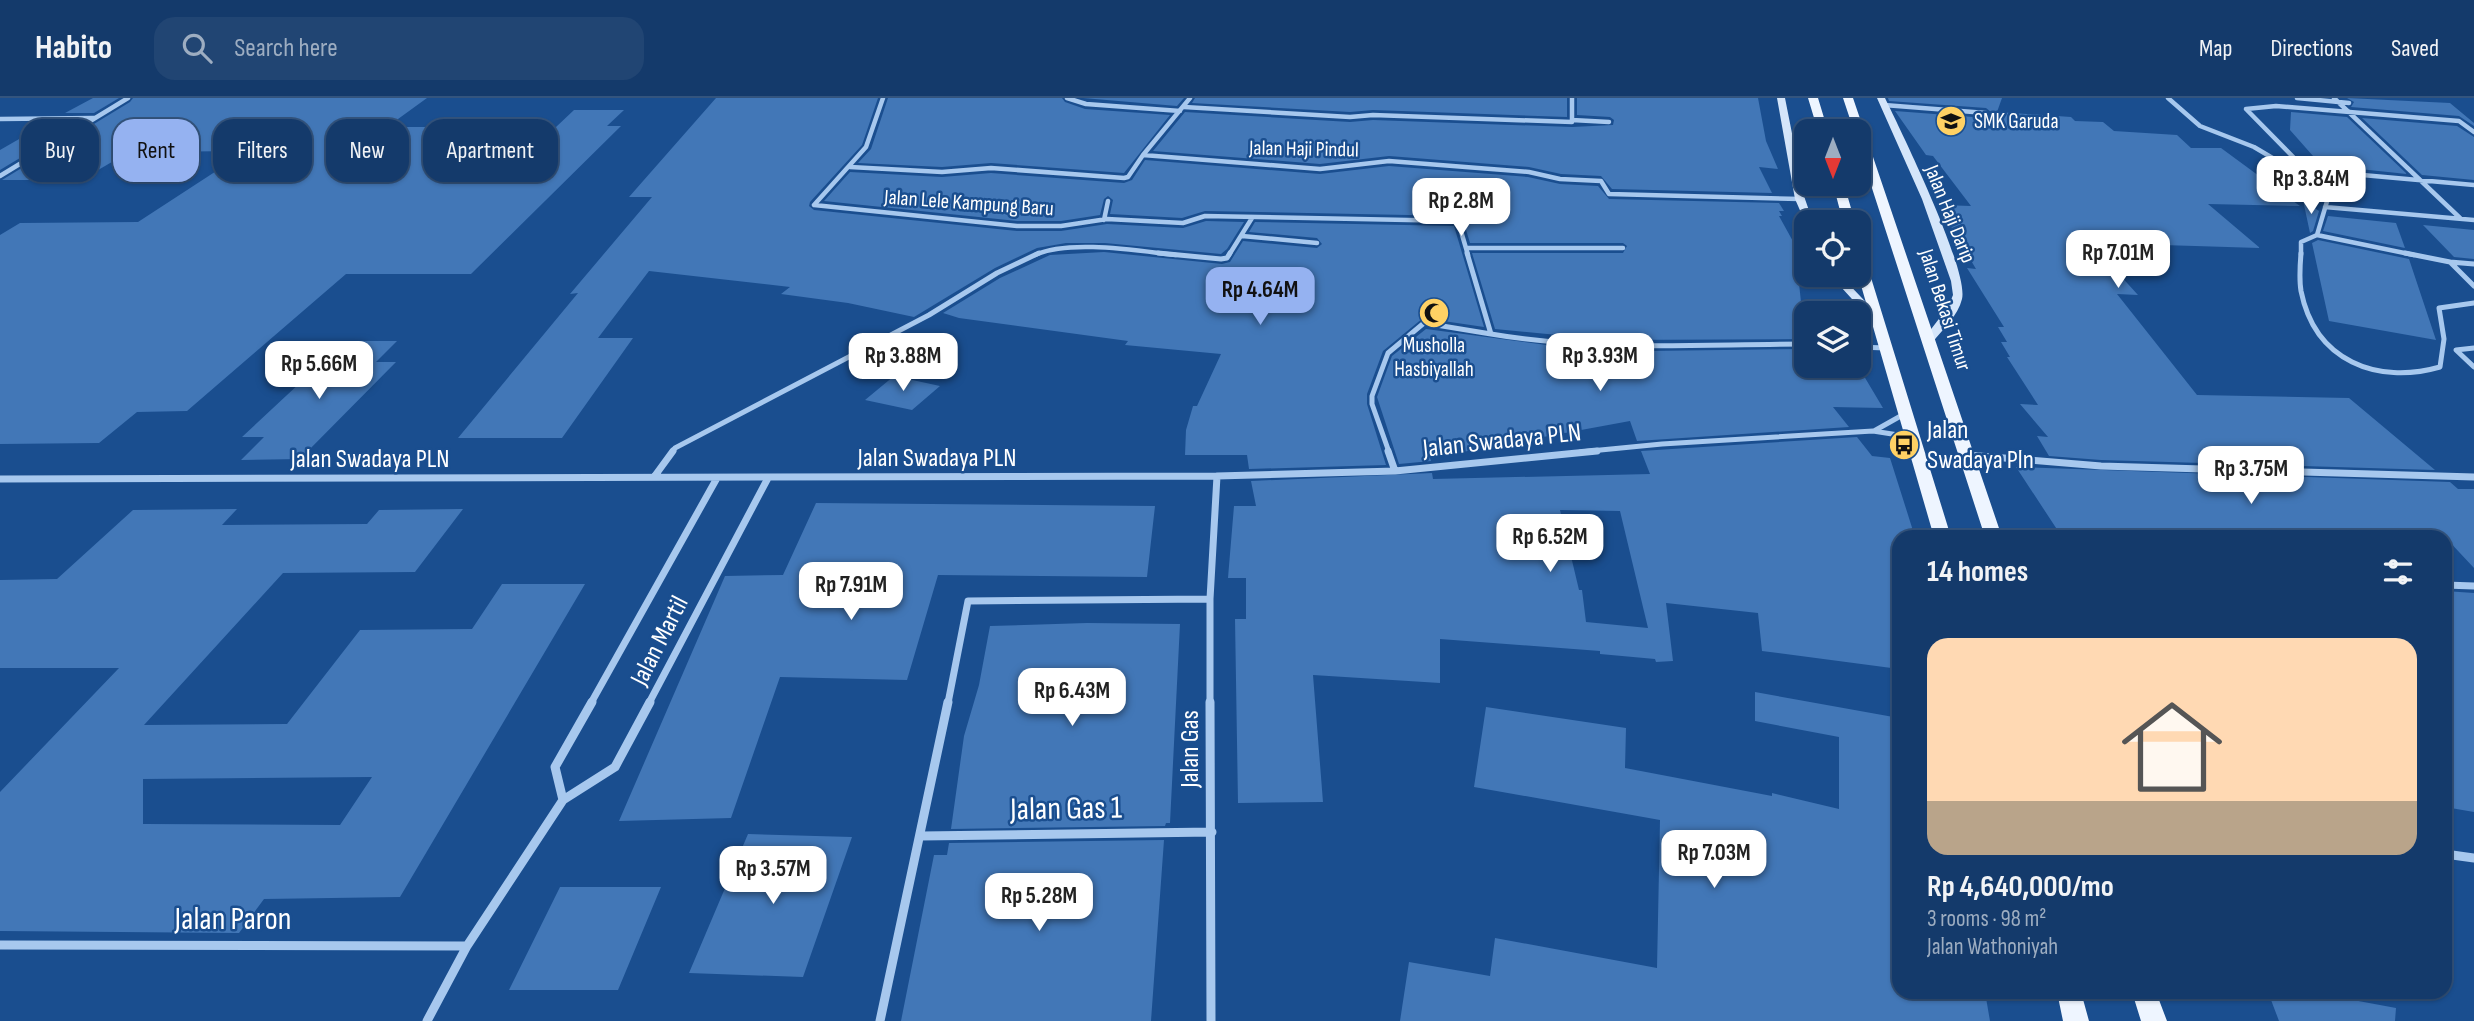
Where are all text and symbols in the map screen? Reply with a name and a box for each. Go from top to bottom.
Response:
search box [154,17,644,80]
text: Habito [35,28,112,68]
icon: search [178,29,216,67]
text: Search here [234,33,338,64]
text: Map [2199,34,2232,63]
text: Directions [2270,34,2353,63]
text: Saved [2391,34,2439,63]
school or university icon: SMK Garuda [1934,104,1968,138]
place label: SMK Garuda [1974,109,2058,134]
chip: Buy [21,119,99,182]
chip: Rent [113,119,199,182]
chip: Filters [213,119,312,182]
chip: New [326,119,409,182]
chip: Apartment [423,119,558,182]
north arrow [1794,119,1871,196]
map controls [1794,119,1871,378]
street label: Jalan Haji Pindul [1248,136,1359,162]
pin: Rp 3.84M [2239,156,2383,216]
street label: Jalan Haji Darip [1919,160,1981,267]
text: Rp 3.84M [2273,165,2349,193]
pin: Rp 2.8M [1396,178,1526,238]
street label: Jalan Lele Kampung Baru [882,185,1055,221]
text: Rp 2.8M [1428,187,1494,215]
button: locate [1794,210,1871,287]
pin: Rp 7.01M [2046,230,2190,290]
text: Rp 7.01M [2082,239,2154,267]
street label: Jalan Bekasi Timur [1913,245,1976,374]
pin: Rp 4.64M [1188,268,1332,327]
text: Rp 4.64M [1222,276,1298,304]
mosque icon: Musholla Hasbiyallah [1417,296,1451,330]
button: layers [1794,301,1871,378]
place label: Musholla Hasbiyallah [1394,333,1474,382]
pin: Rp 3.88M [831,334,975,393]
pin: Rp 3.93M [1528,334,1672,393]
pin: Rp 5.66M [247,342,391,401]
text: Rp 3.88M [865,342,941,370]
text: Rp 3.93M [1562,342,1638,370]
text: Rp 5.66M [281,350,357,378]
place label: Jalan Swadaya Pln [1926,415,2034,476]
street label: Jalan Swadaya PLN [1420,417,1583,465]
bus stop icon: Jalan Swadaya Pln [1887,428,1921,462]
street label: Jalan Swadaya PLN [856,443,1017,474]
street label: Jalan Swadaya PLN [289,444,450,475]
pin: Rp 3.75M [2179,446,2323,506]
text: Rp 3.75M [2214,455,2288,483]
pin: Rp 6.52M [1478,514,1622,574]
text: Rp 6.52M [1512,523,1588,551]
icon: filters [2379,553,2417,591]
text: 14 homes [1927,554,2028,590]
pin: Rp 7.91M [779,562,923,622]
text: Rp 7.91M [815,571,887,599]
street label: Jalan Martil [624,591,696,692]
pin: Rp 6.43M [1000,668,1144,728]
text: Rp 6.43M [1034,677,1110,705]
icon: home [2109,684,2235,810]
street label: Jalan Gas [1175,710,1206,789]
street label: Jalan Gas 1 [1009,789,1122,829]
pin: Rp 7.03M [1642,830,1786,890]
text: Rp 7.03M [1677,839,1751,867]
pin: Rp 3.57M [701,846,845,906]
text: Rp 3.57M [736,855,810,883]
text: Rp 4,640,000/mo [1927,869,2114,905]
pin: Rp 5.28M [967,874,1111,933]
text: Rp 5.28M [1001,882,1077,910]
street label: Jalan Paron [174,900,292,939]
text: 3 rooms · 98 m² [1927,905,2046,933]
text: Jalan Wathoniyah [1927,933,2058,961]

